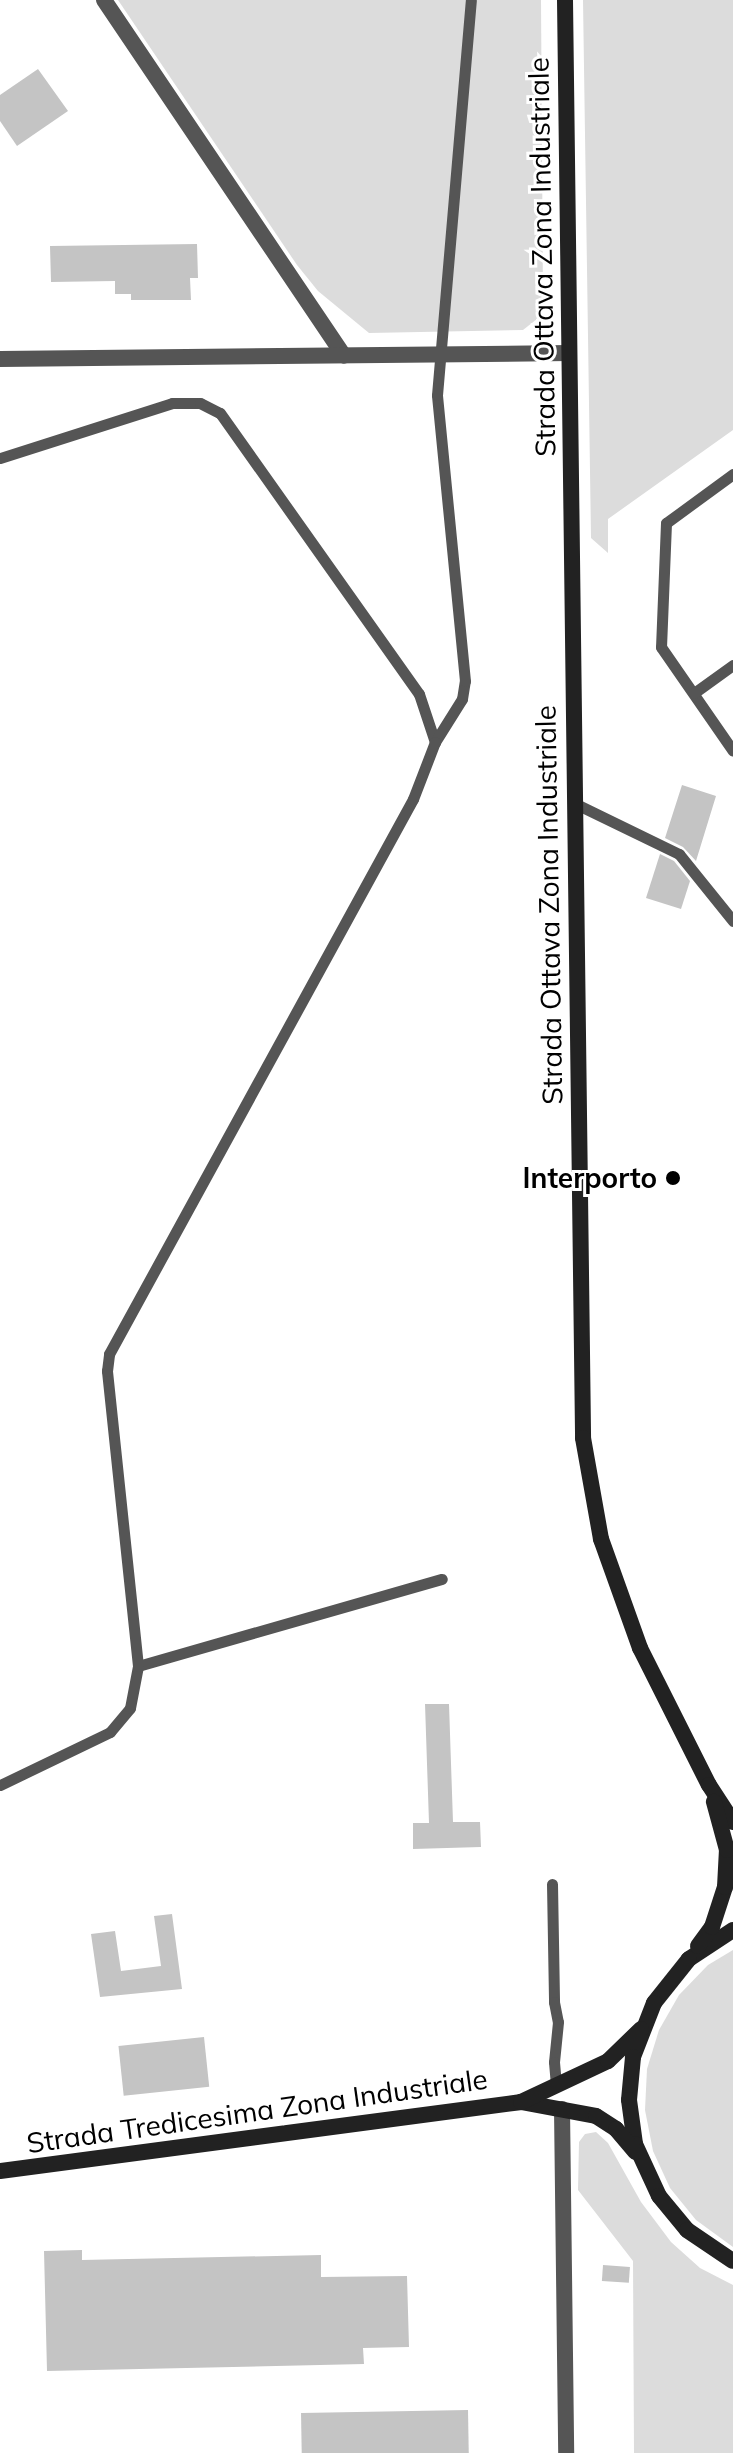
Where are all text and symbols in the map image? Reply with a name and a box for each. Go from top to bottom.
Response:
street label: Strada Ottava Zona Industriale [522,57,562,457]
street label: Strada Ottava Zona Industriale [529,705,569,1105]
place label: Interporto [523,1161,657,1195]
marker: Interporto [664,1169,682,1187]
street label: Strada Tredicesima Zona Industriale [24,2062,490,2160]

